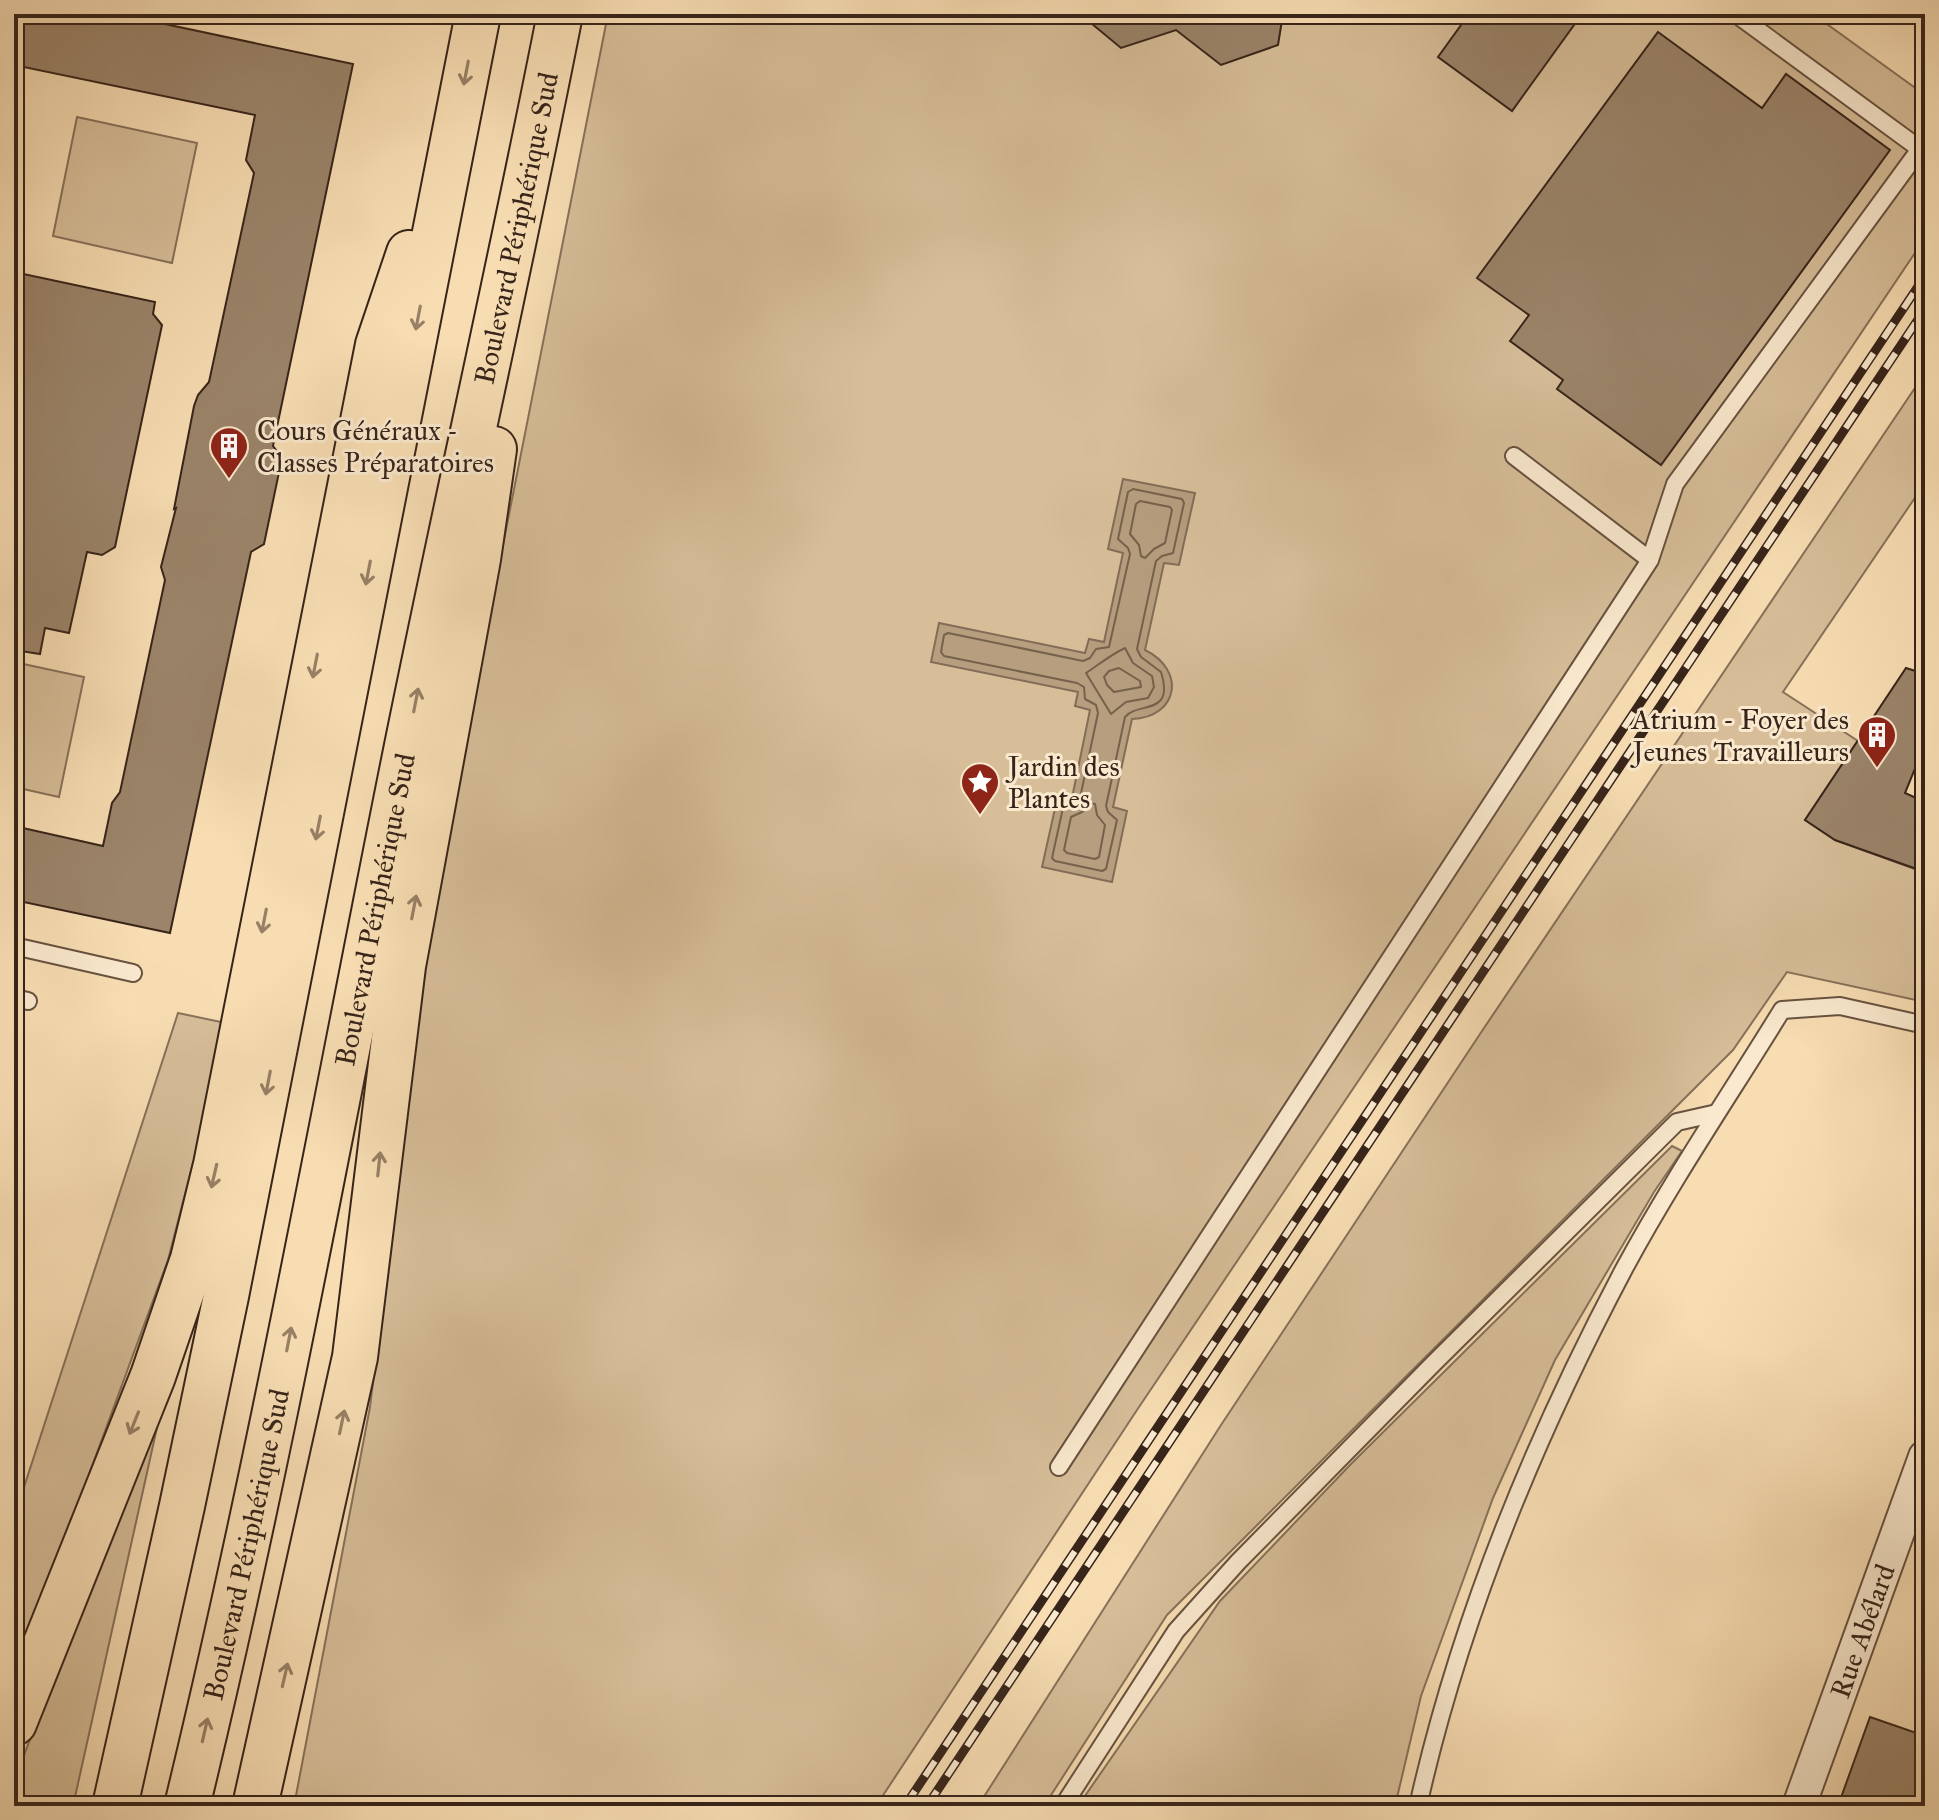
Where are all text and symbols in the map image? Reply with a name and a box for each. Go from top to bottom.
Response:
one-way arrow [458,59,473,85]
street label: Boulevard Périphérique Sud [467,69,566,387]
one-way arrow [410,304,425,330]
place label: Cours Généraux - Classes Préparatoires [257,413,494,480]
building icon: Cours Généraux - Classes Préparatoires [208,425,250,480]
one-way arrow [360,560,375,585]
one-way arrow [306,652,321,678]
one-way arrow [409,687,424,713]
place label: Atrium - Foyer des Jeunes Travailleurs [1630,702,1849,769]
building icon: Atrium - Foyer des Jeunes Travailleurs [1856,714,1898,769]
place label: Jardin des Plantes [1005,749,1120,816]
street label: Boulevard Périphérique Sud [327,750,423,1069]
place icon: Jardin des Plantes [959,761,1001,816]
one-way arrow [309,815,324,840]
one-way arrow [407,895,422,920]
one-way arrow [256,907,271,933]
one-way arrow [259,1070,274,1095]
one-way arrow [371,1152,386,1178]
one-way arrow [206,1162,221,1188]
one-way arrow [282,1327,297,1352]
street label: Boulevard Périphérique Sud [196,1386,297,1704]
one-way arrow [335,1409,350,1435]
one-way arrow [126,1410,140,1435]
street label: Rue Abélard [1822,1559,1903,1703]
one-way arrow [278,1663,293,1689]
one-way arrow [198,1718,213,1744]

